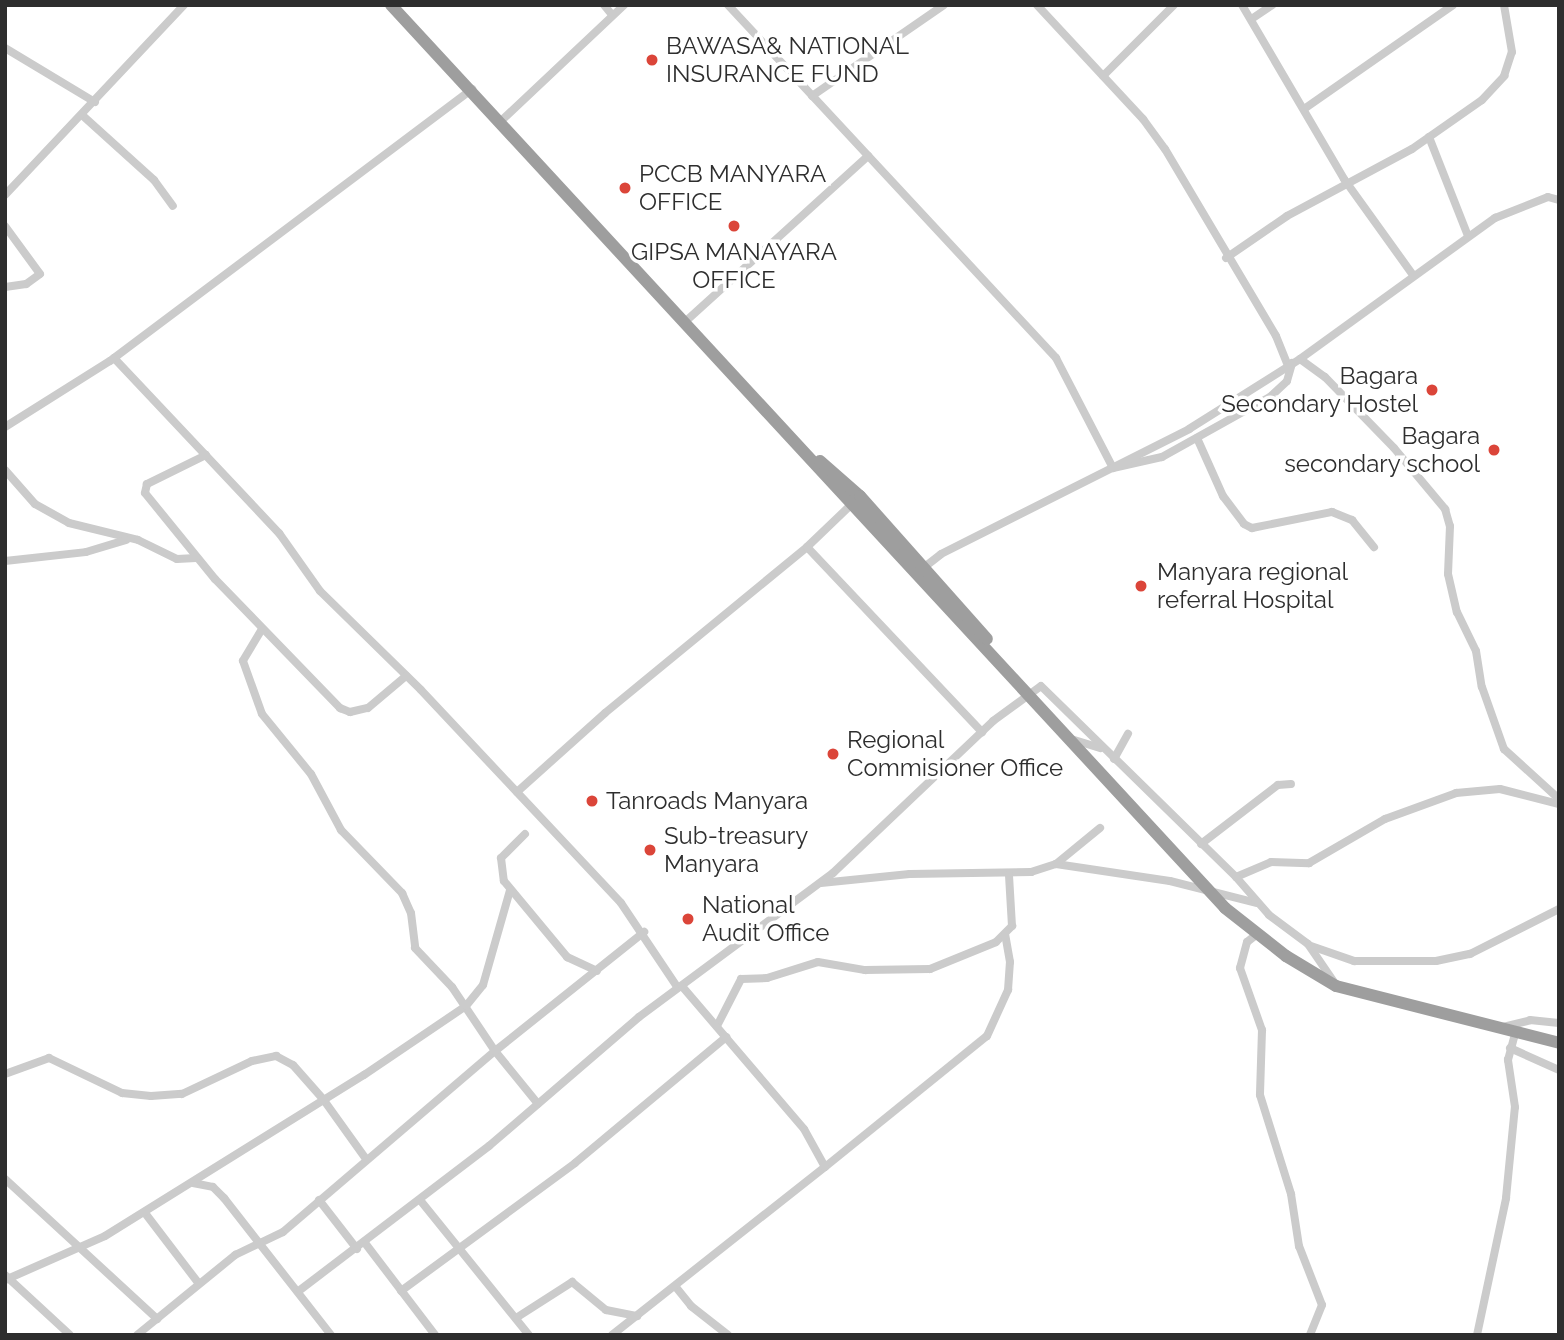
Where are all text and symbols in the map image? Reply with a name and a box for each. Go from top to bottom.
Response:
place label: BAWASA& NATIONAL INSURANCE FUND [666,32,909,88]
marker: BAWASA& NATIONAL INSURANCE FUND [644,52,660,68]
place label: PCCB MANYARA OFFICE [639,160,826,216]
marker: PCCB MANYARA OFFICE [617,180,633,196]
marker: GIPSA MANAYARA OFFICE [726,218,742,234]
place label: GIPSA MANAYARA OFFICE [631,238,837,294]
place label: Bagara Secondary Hostel [1221,362,1418,418]
marker: Bagara Secondary Hostel [1424,382,1440,398]
place label: Bagara secondary school [1284,422,1480,478]
marker: Bagara secondary school [1486,442,1502,458]
place label: Manyara regional referral Hospital [1157,558,1348,614]
marker: Manyara regional referral Hospital [1131,576,1151,596]
place label: Regional Commisioner Office [847,726,1064,782]
marker: Regional Commisioner Office [825,746,841,762]
place label: Tanroads Manyara [606,787,808,815]
marker: Tanroads Manyara [584,793,600,809]
place label: Sub-treasury Manyara [664,822,808,878]
marker: Sub-treasury Manyara [642,842,658,858]
place label: National Audit Office [702,891,829,947]
marker: National Audit Office [680,911,696,927]

